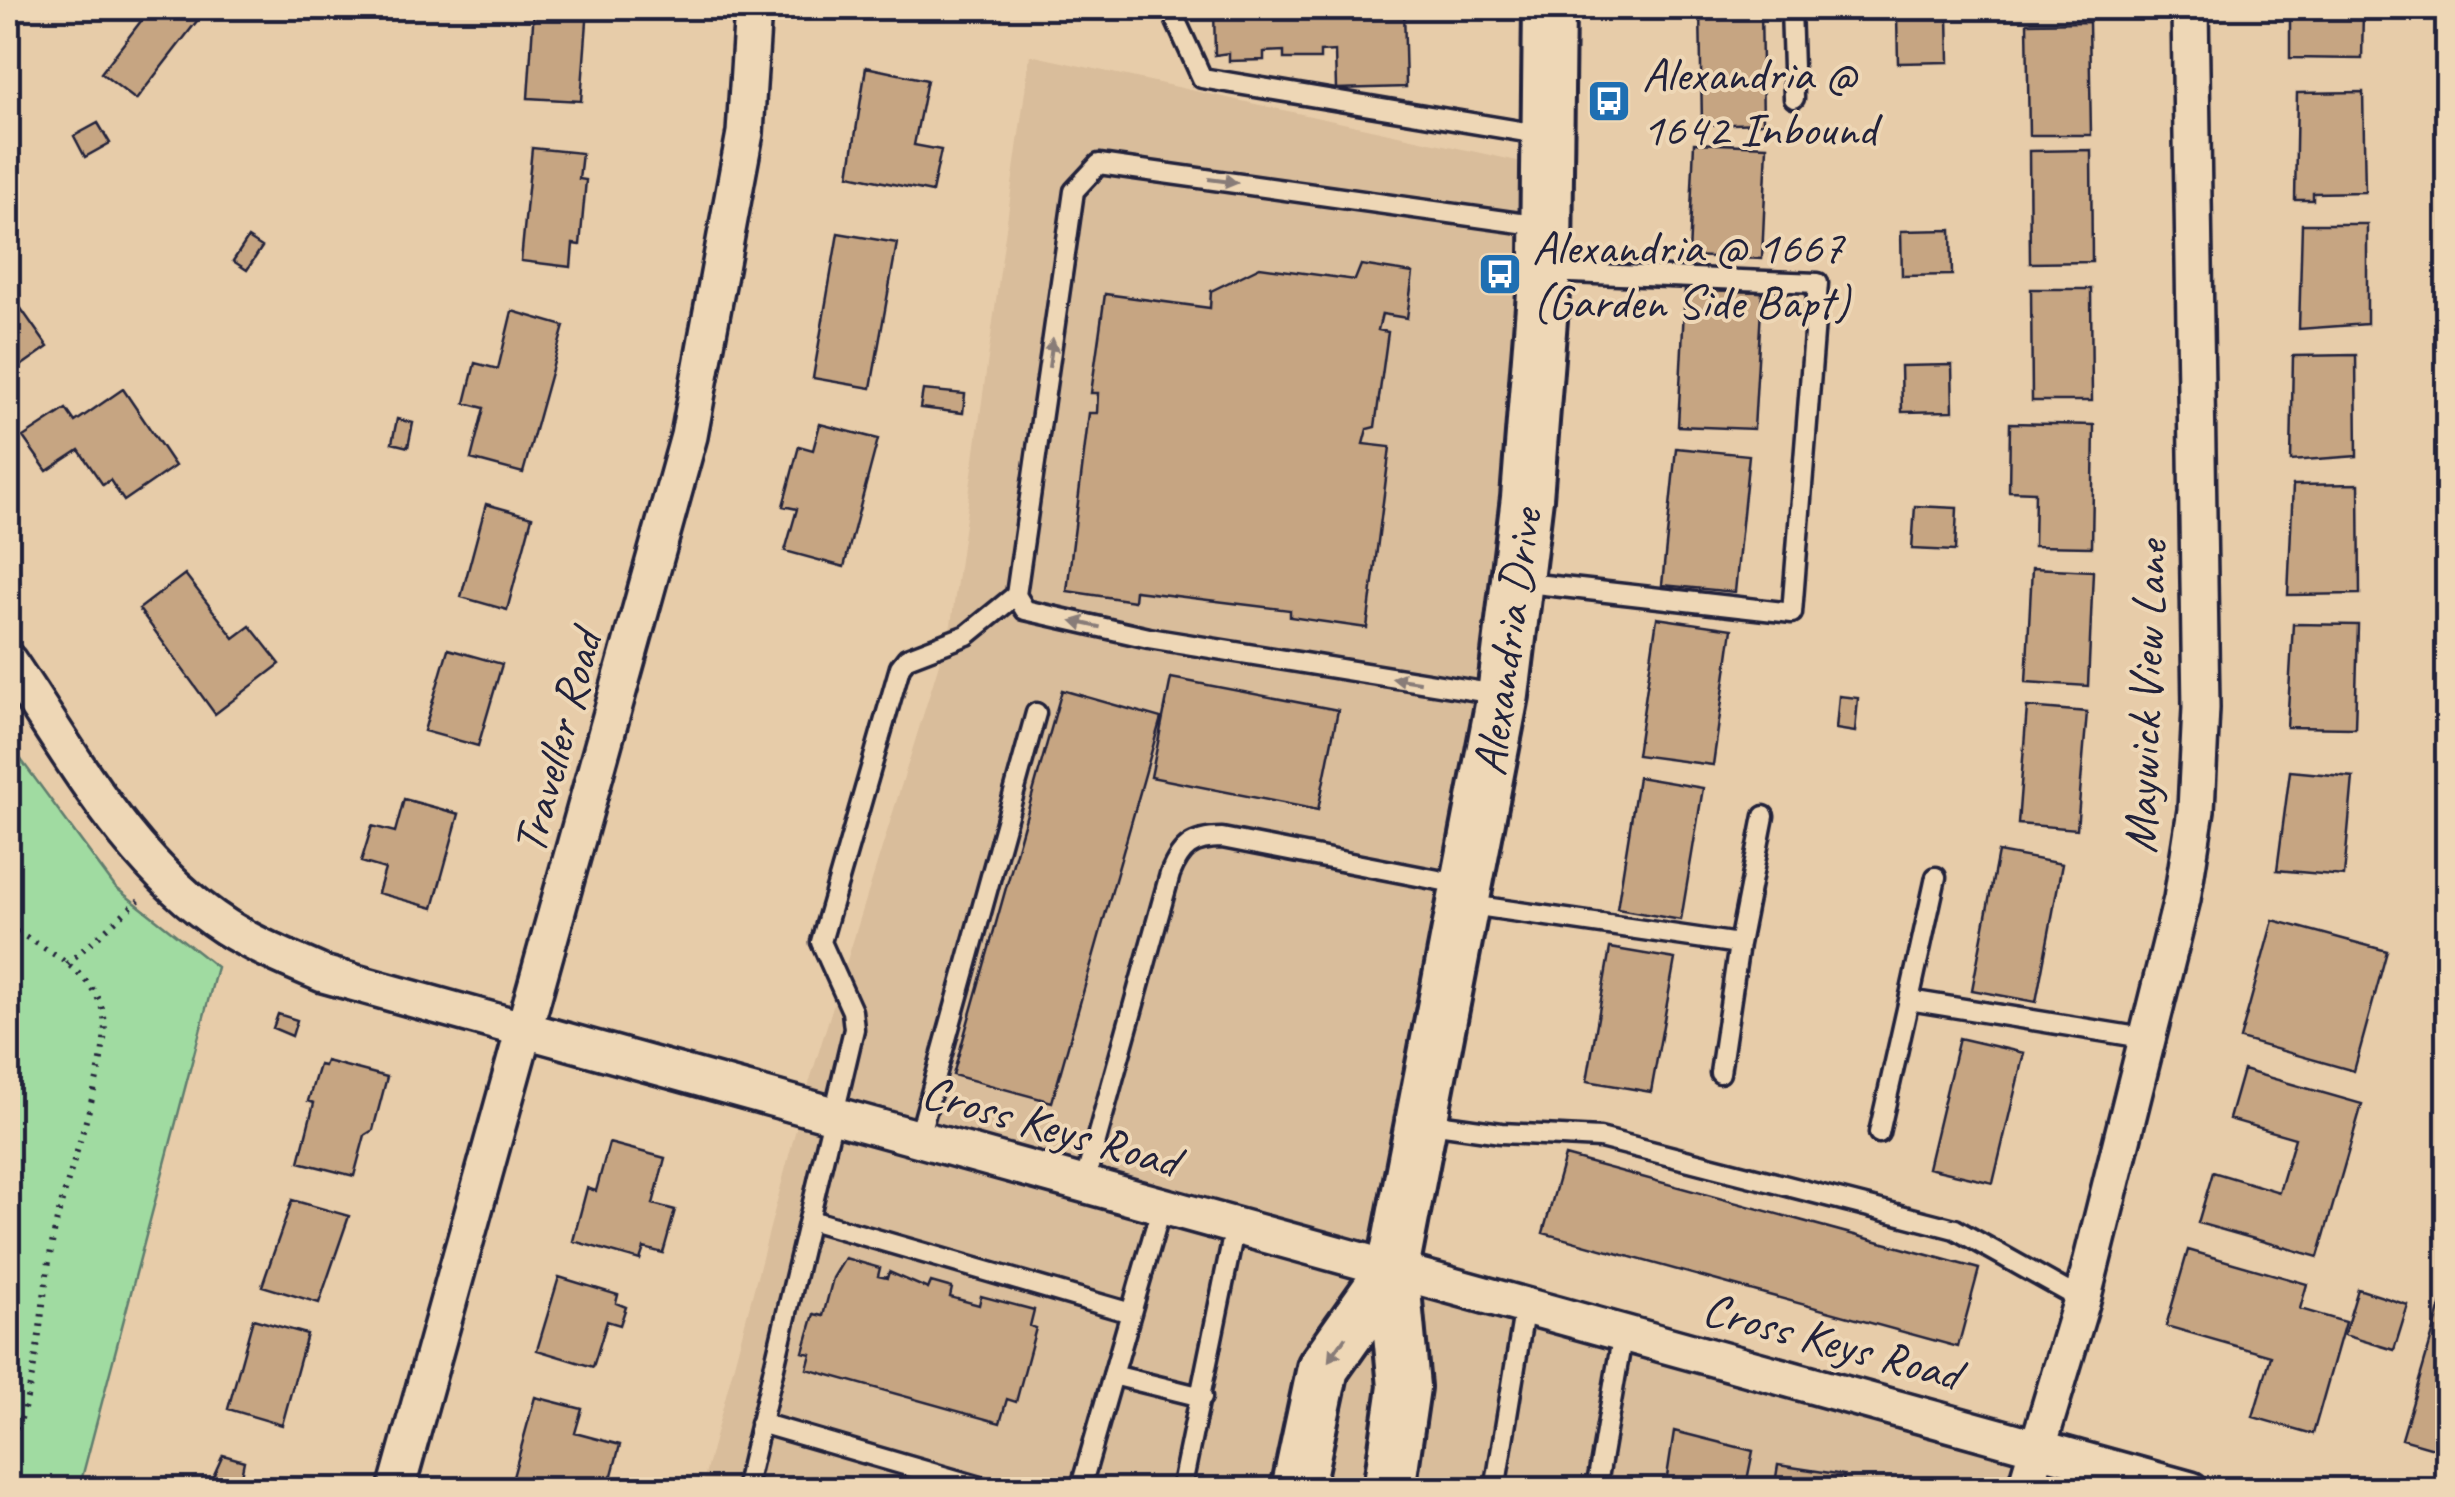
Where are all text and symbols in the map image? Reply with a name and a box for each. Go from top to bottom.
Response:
place label: Alexandria @ 1642 Inbound [1642,44,1884,159]
bus stop icon: Alexandria @ 1642 Inbound [1586,78,1632,124]
one-way arrow [1207,174,1239,190]
place label: Alexandria @ 1667 (Garden Side Bapt) [1532,217,1851,332]
bus stop icon: Alexandria @ 1667 (Garden Side Bapt) [1477,251,1523,297]
one-way arrow [1044,337,1060,368]
street label: Alexandria Drive [1459,502,1556,779]
street label: Maywick View Lane [2110,536,2181,855]
one-way arrow [1070,616,1101,631]
street label: Traveller Road [498,618,617,860]
one-way arrow [1390,671,1422,687]
street label: Cross Keys Road [916,1061,1192,1193]
street label: Cross Keys Road [1697,1278,1973,1406]
one-way arrow [1328,1336,1347,1362]

